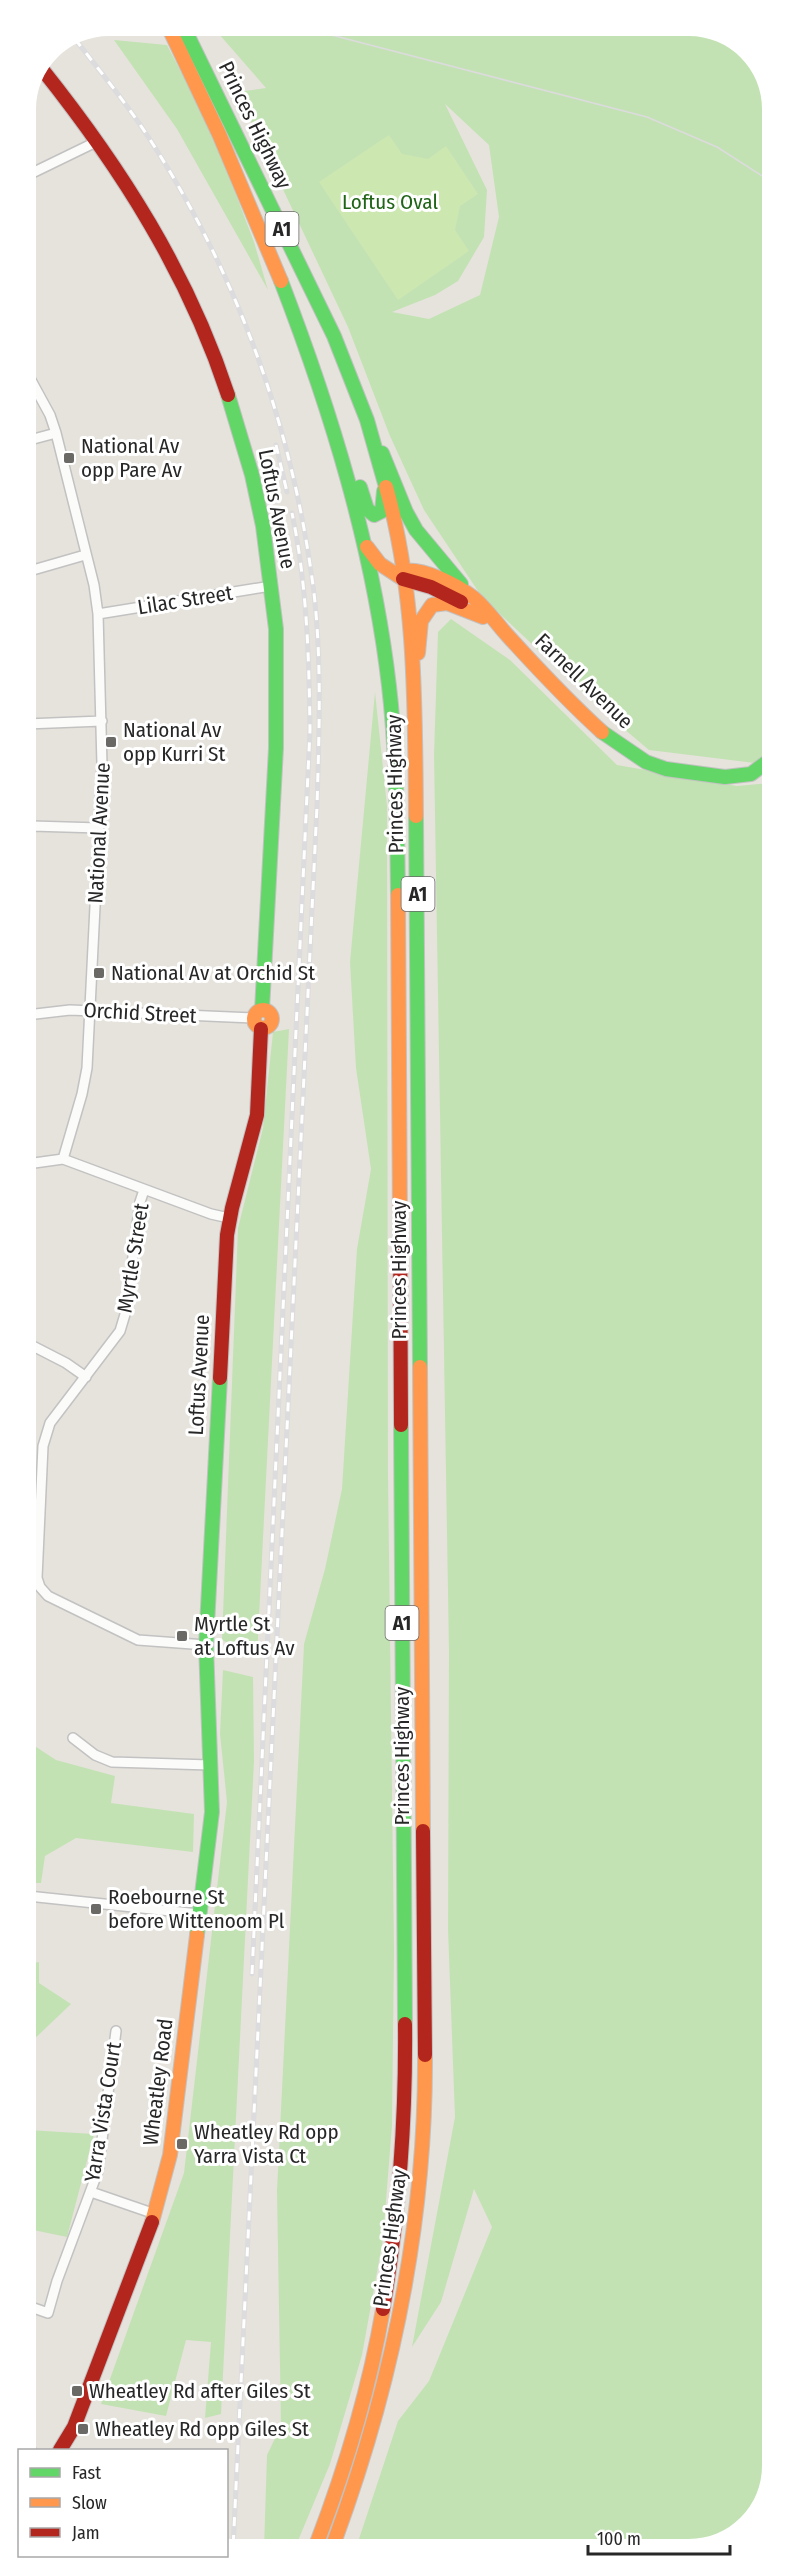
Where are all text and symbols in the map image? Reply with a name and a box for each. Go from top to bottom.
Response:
street label: Princes Highway [213,57,297,194]
park label: Loftus Oval [342,189,438,215]
road number: A1 [266,212,298,246]
place label: National Av opp Pare Av [81,433,183,483]
street label: Loftus Avenue [253,447,301,571]
marker: National Av opp Pare Av [62,451,76,465]
street label: Lilac Street [136,580,235,620]
street label: Farnell Avenue [530,628,638,734]
street label: Princes Highway [381,714,409,854]
place label: National Av opp Kurri St [123,717,226,767]
marker: National Av opp Kurri St [104,735,118,749]
street label: National Avenue [82,762,116,904]
road number: A1 [402,877,434,911]
place label: National Av at Orchid St [111,960,315,986]
marker: National Av at Orchid St [92,966,106,980]
street label: Orchid Street [83,997,197,1029]
street label: Princes Highway [386,1200,412,1339]
street label: Myrtle Street [112,1201,155,1315]
street label: Loftus Avenue [183,1314,215,1436]
road number: A1 [386,1606,418,1640]
place label: Myrtle St at Loftus Av [194,1611,295,1661]
marker: Myrtle St at Loftus Av [175,1629,189,1643]
street label: Princes Highway [389,1686,415,1825]
place label: Roebourne St before Wittenoom Pl [108,1884,285,1934]
marker: Roebourne St before Wittenoom Pl [89,1902,103,1916]
street label: Wheatley Road [137,2017,179,2147]
street label: Yarra Vista Court [79,2040,127,2184]
place label: Wheatley Rd opp Yarra Vista Ct [194,2119,339,2169]
marker: Wheatley Rd opp Yarra Vista Ct [175,2137,189,2151]
street label: Princes Highway [367,2167,413,2309]
place label: Wheatley Rd after Giles St [89,2378,311,2404]
marker: Wheatley Rd after Giles St [70,2384,84,2398]
place label: Wheatley Rd opp Giles St [95,2416,309,2442]
marker: Wheatley Rd opp Giles St [76,2422,90,2436]
legend [18,2449,228,2557]
text: Fast [72,2462,101,2484]
text: Slow [72,2492,107,2514]
scale bar [588,2518,730,2556]
text: Jam [72,2522,100,2544]
text: 100 m [597,2528,641,2550]

